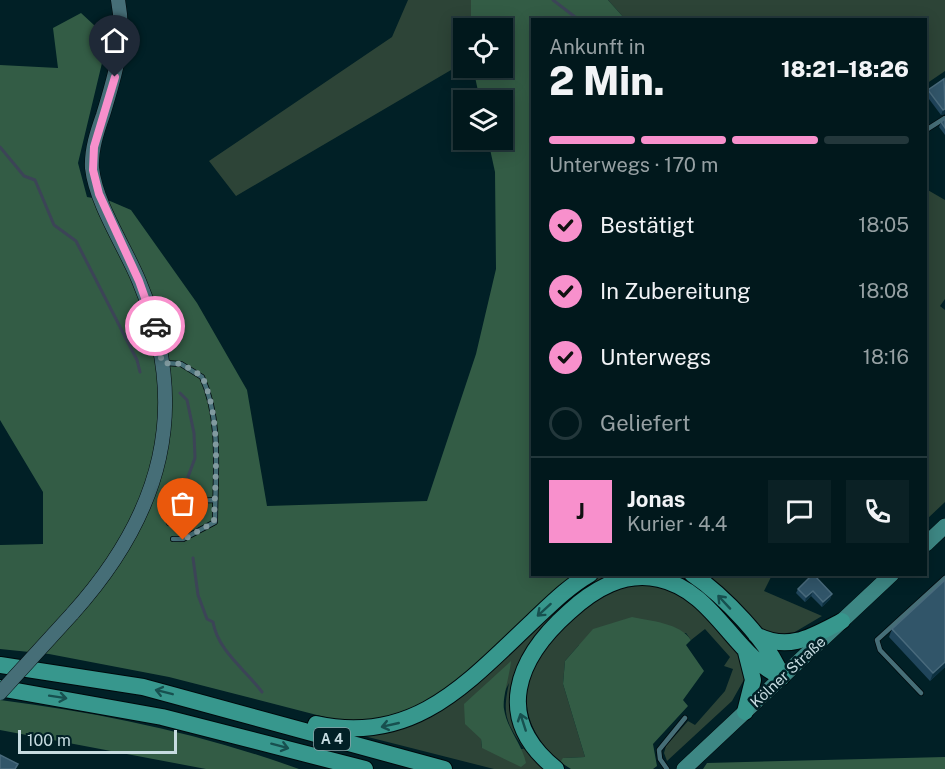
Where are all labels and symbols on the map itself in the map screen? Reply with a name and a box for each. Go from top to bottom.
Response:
pin [89,15,140,77]
courier [125,296,185,356]
pin [157,478,208,540]
one-way arrow [717,595,731,610]
one-way arrow [537,603,552,618]
street label: Kölner Straße [747,633,829,711]
one-way arrow [155,686,174,698]
one-way arrow [48,691,67,702]
one-way arrow [517,713,528,732]
one-way arrow [381,720,400,732]
scale bar [18,727,177,754]
road number: A 4 [314,728,350,750]
one-way arrow [270,741,289,753]

